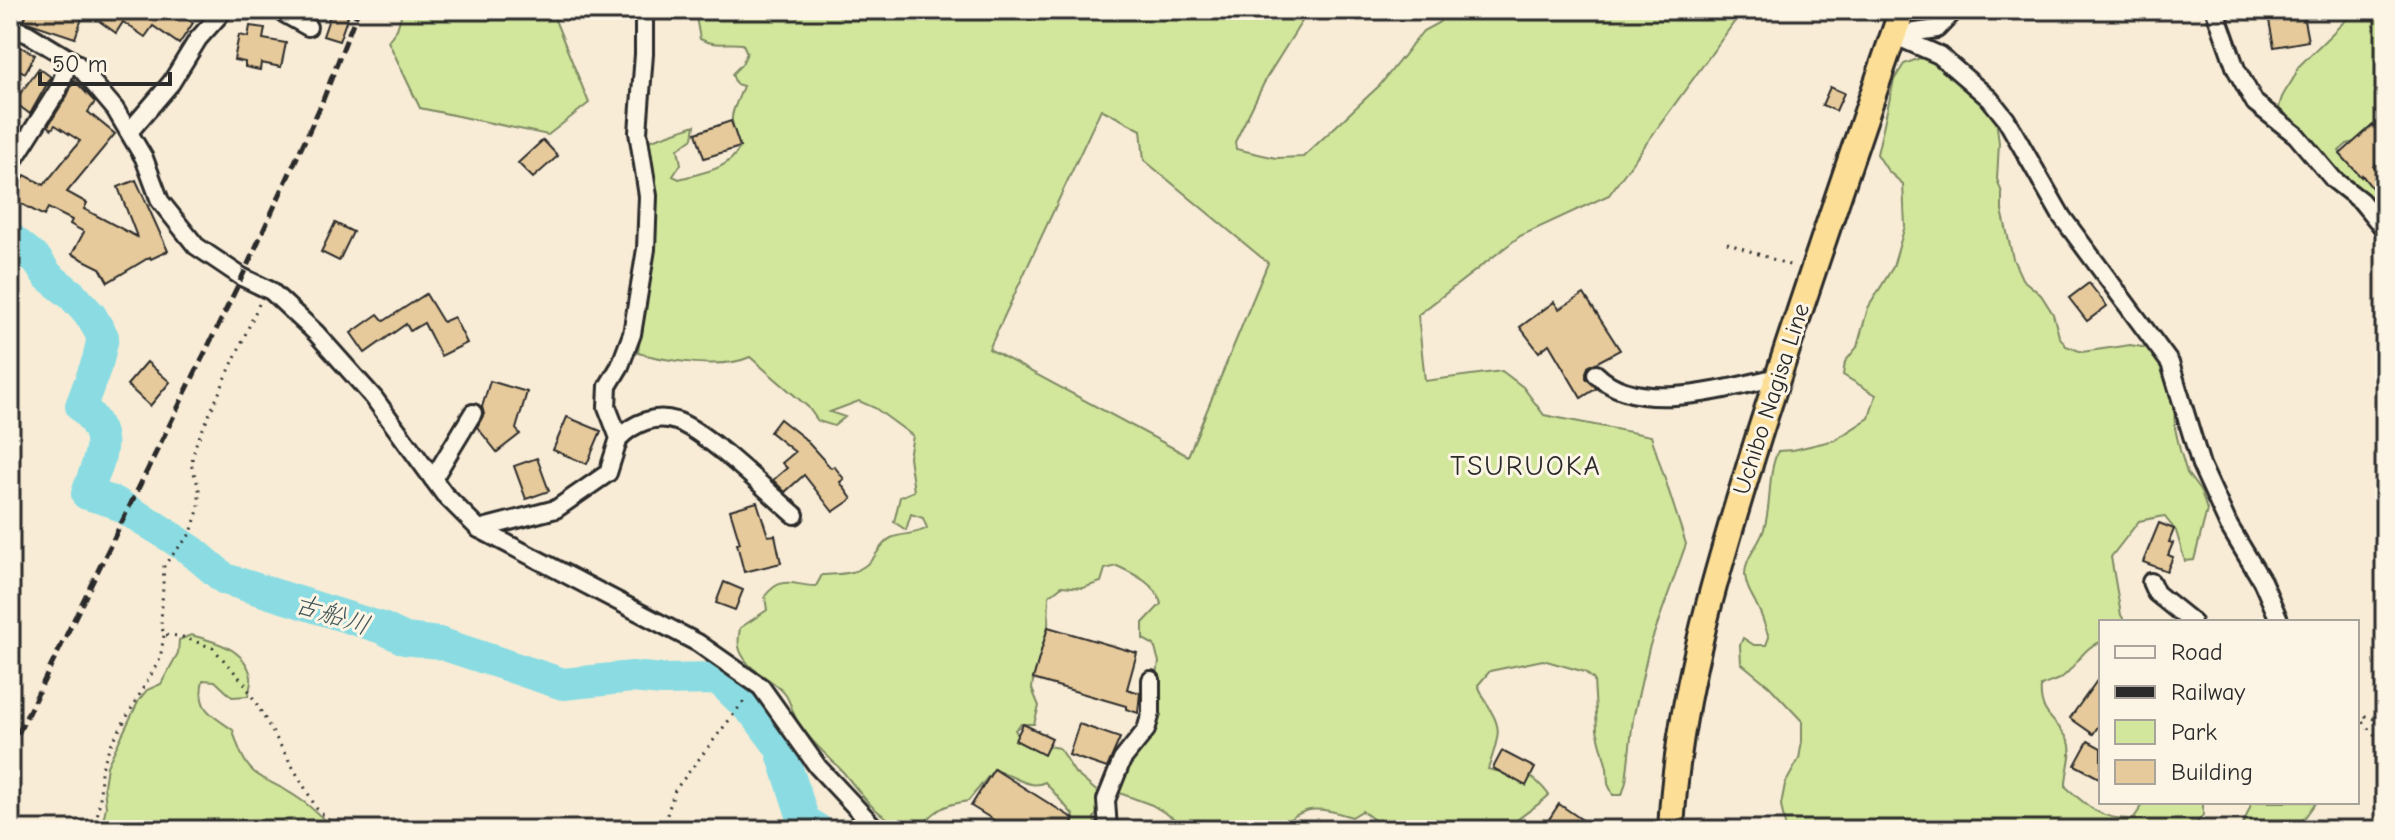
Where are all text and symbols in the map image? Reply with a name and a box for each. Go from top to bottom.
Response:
scale bar [40,36,170,86]
text: 50 m [52,50,108,78]
street label: Uchibo Nagisa Line [1727,300,1815,498]
district label: TSURUOKA [1450,450,1602,482]
water label: 古船川 [290,589,374,641]
legend [2099,620,2359,804]
text: Road [2171,638,2223,666]
text: Railway [2171,678,2245,706]
text: Park [2171,718,2217,746]
text: Building [2171,758,2253,786]

